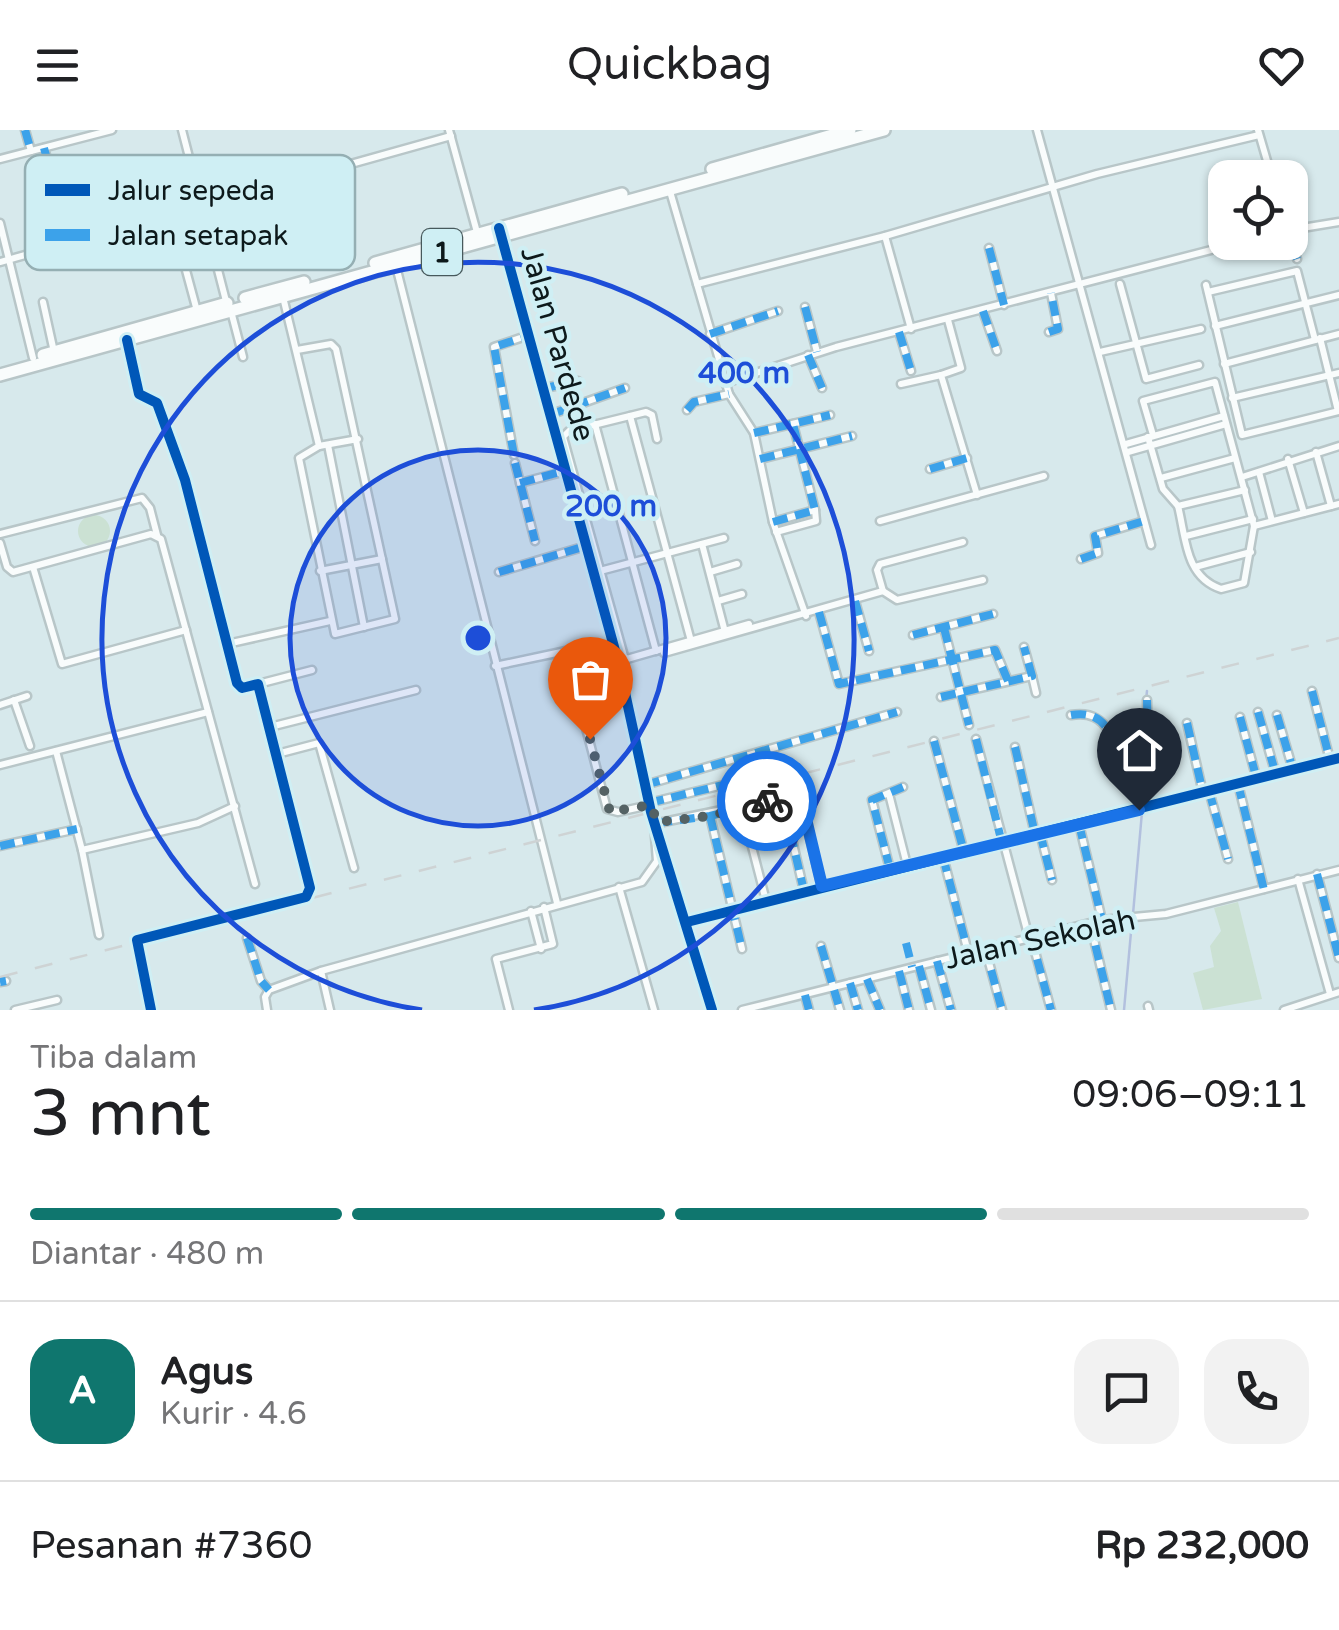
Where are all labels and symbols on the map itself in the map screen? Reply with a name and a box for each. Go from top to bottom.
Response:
legend [25,155,355,270]
text: Jalur sepeda [108,174,275,208]
text: Jalan setapak [108,219,288,253]
road number: 1 [422,229,462,275]
street label: Jalan Pardede [512,243,603,446]
text: 400 m [698,355,790,392]
text: 200 m [565,488,657,525]
centre of rings [460,620,496,656]
pin [548,637,633,740]
pin [1097,708,1182,811]
courier [717,751,817,851]
street label: Jalan Sekolah [942,901,1139,978]

